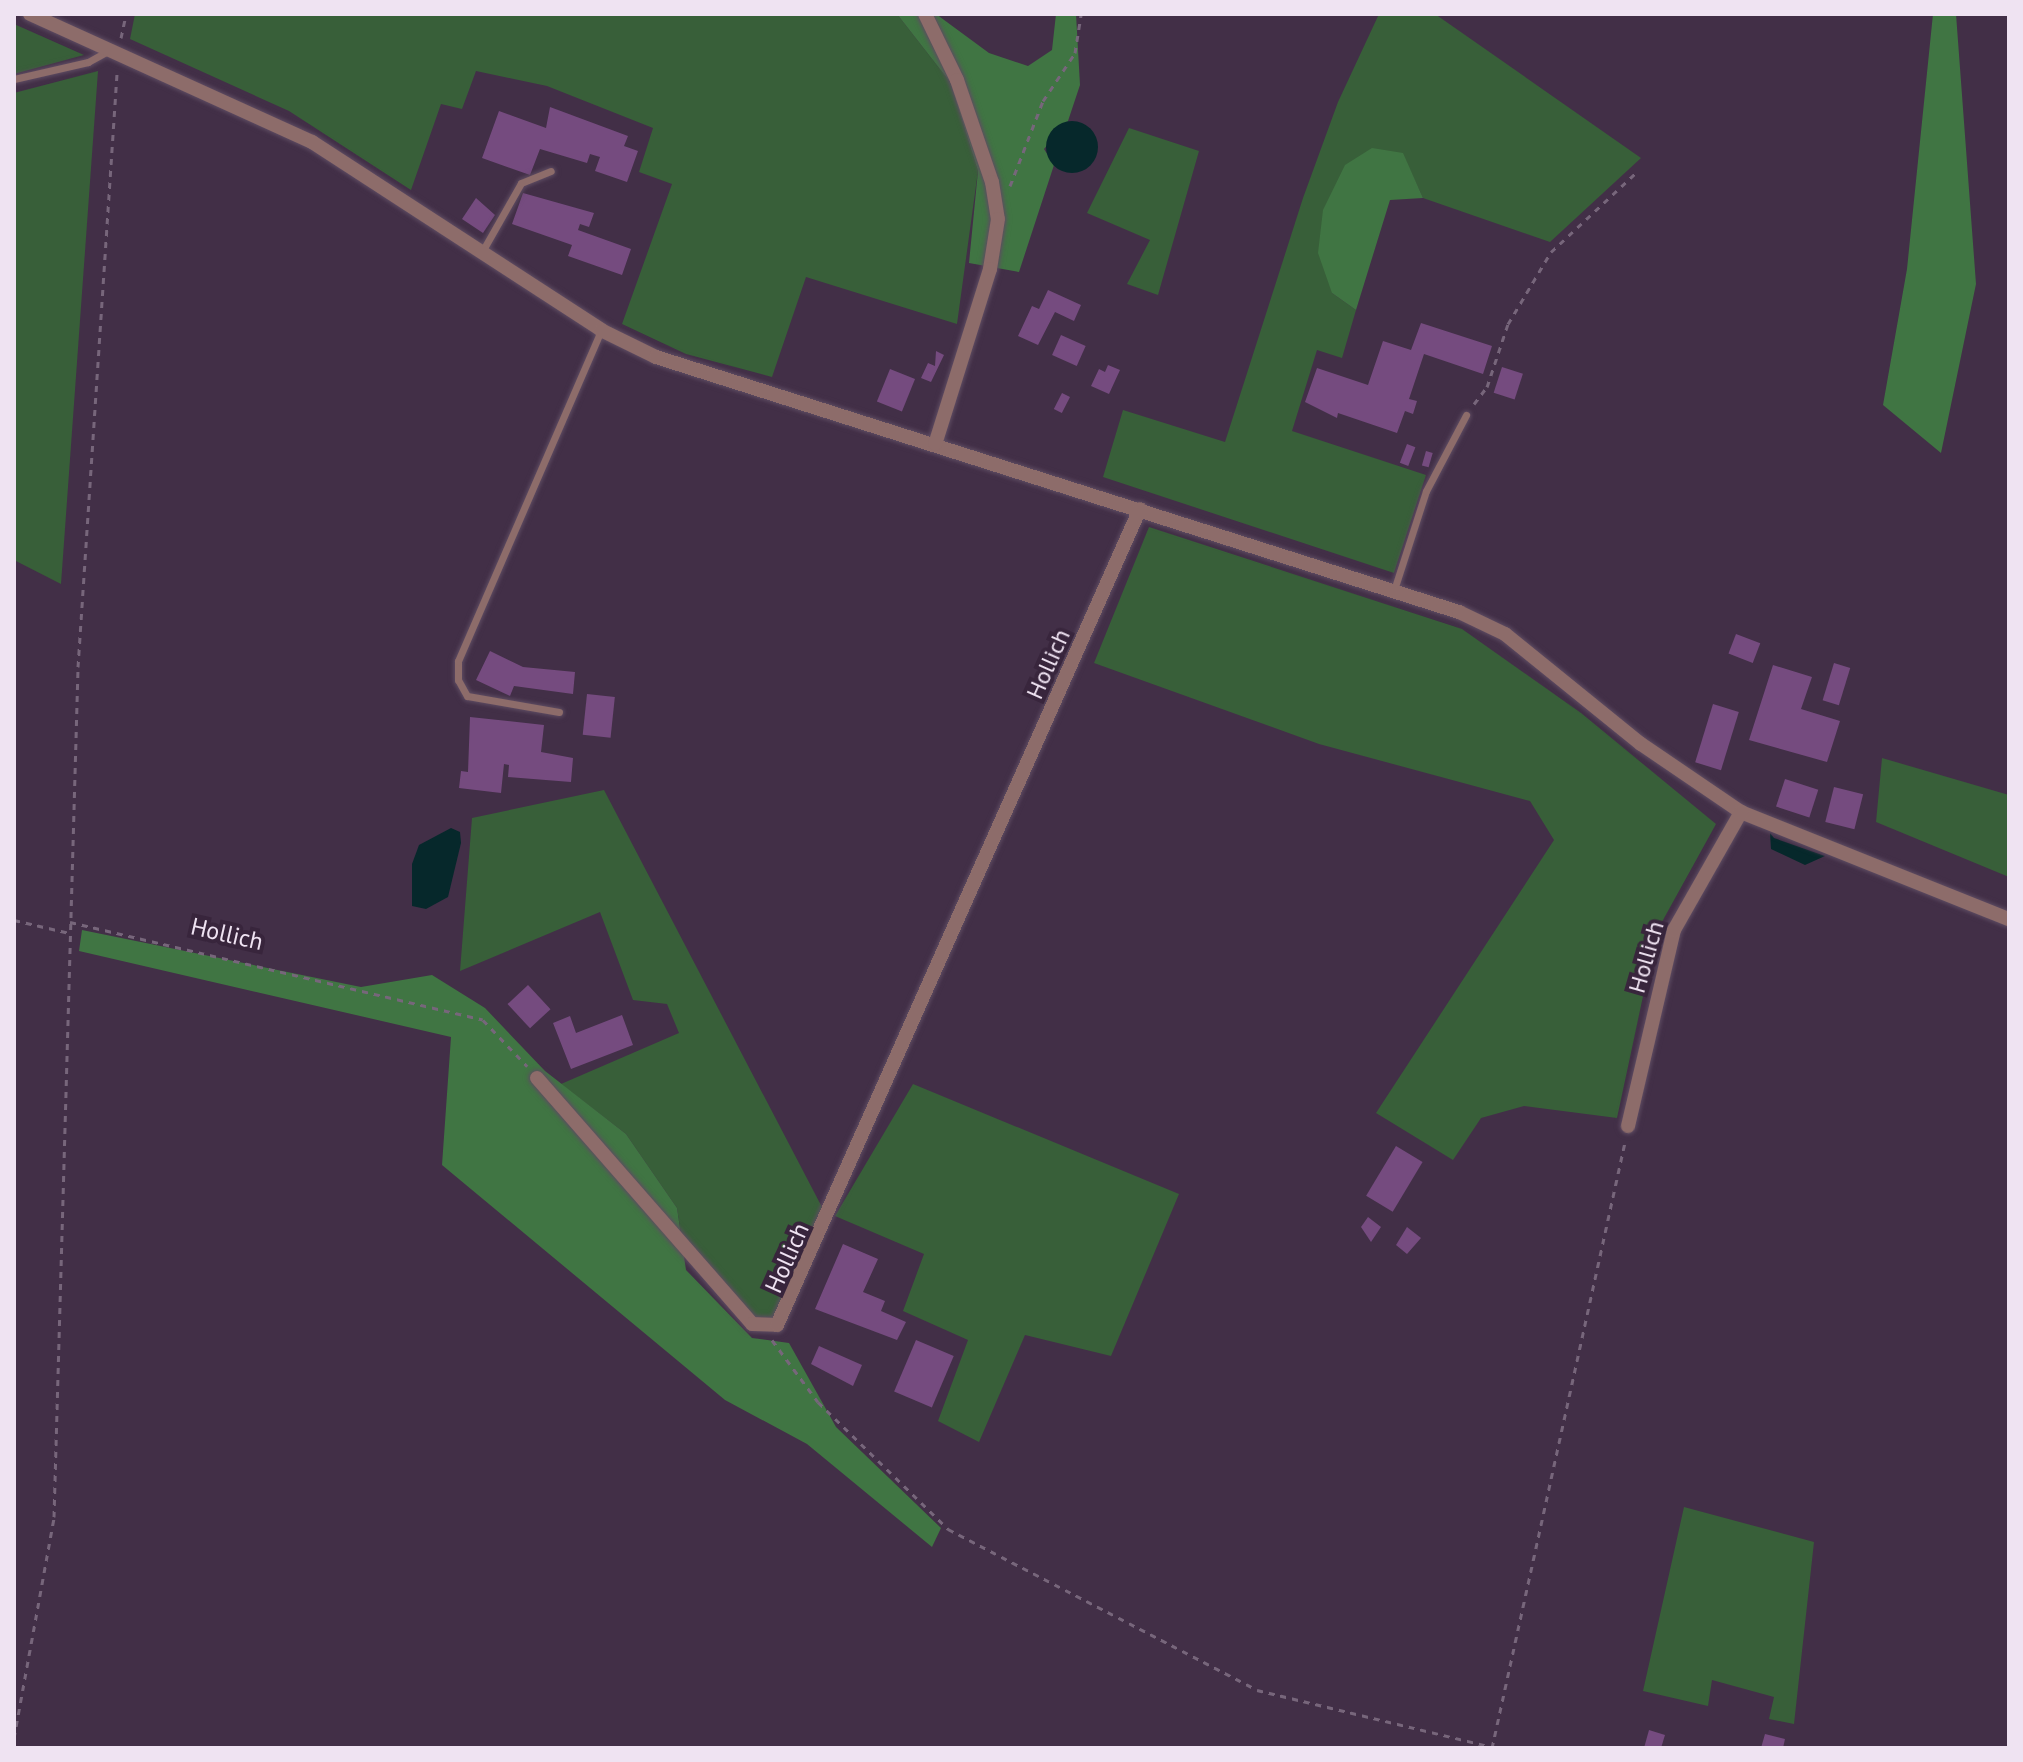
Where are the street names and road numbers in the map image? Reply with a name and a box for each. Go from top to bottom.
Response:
street label: Hollich [1020,625,1076,703]
street label: Hollich [188,912,266,956]
street label: Hollich [1622,918,1670,996]
street label: Hollich [759,1219,815,1297]

